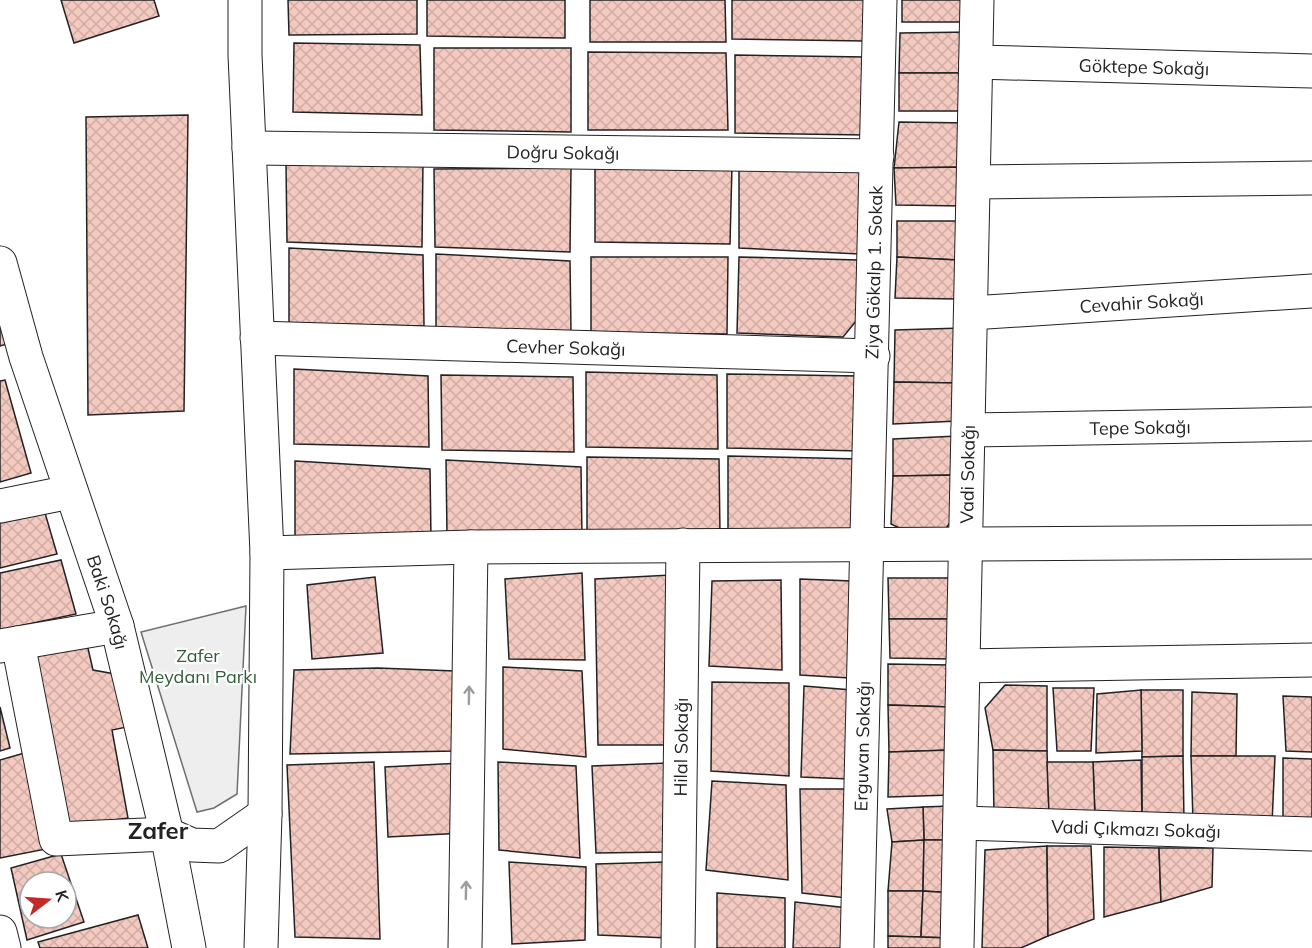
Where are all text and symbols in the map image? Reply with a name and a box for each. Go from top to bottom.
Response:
street label: Göktepe Sokağı [1078,53,1209,80]
street label: Doğru Sokağı [506,140,620,164]
street label: Ziya Gökalp 1. Sokak [860,184,887,359]
street label: Cevahir Sokağı [1079,287,1204,317]
street label: Cevher Sokağı [506,334,626,360]
street label: Tepe Sokağı [1089,415,1191,439]
street label: Vadi Sokağı [954,424,980,524]
street label: Baki Sokağı [82,552,134,652]
park label: Zafer Meydanı Parkı [139,644,257,688]
street label: Erguvan Sokağı [849,681,875,812]
one-way arrow [463,685,475,705]
street label: Hilal Sokağı [668,697,693,797]
street label: Vadi Çıkmazı Sokağı [1051,814,1221,843]
district label: Zafer [128,815,189,845]
north arrow [18,870,78,930]
one-way arrow [460,880,472,900]
text: K [51,888,74,905]

